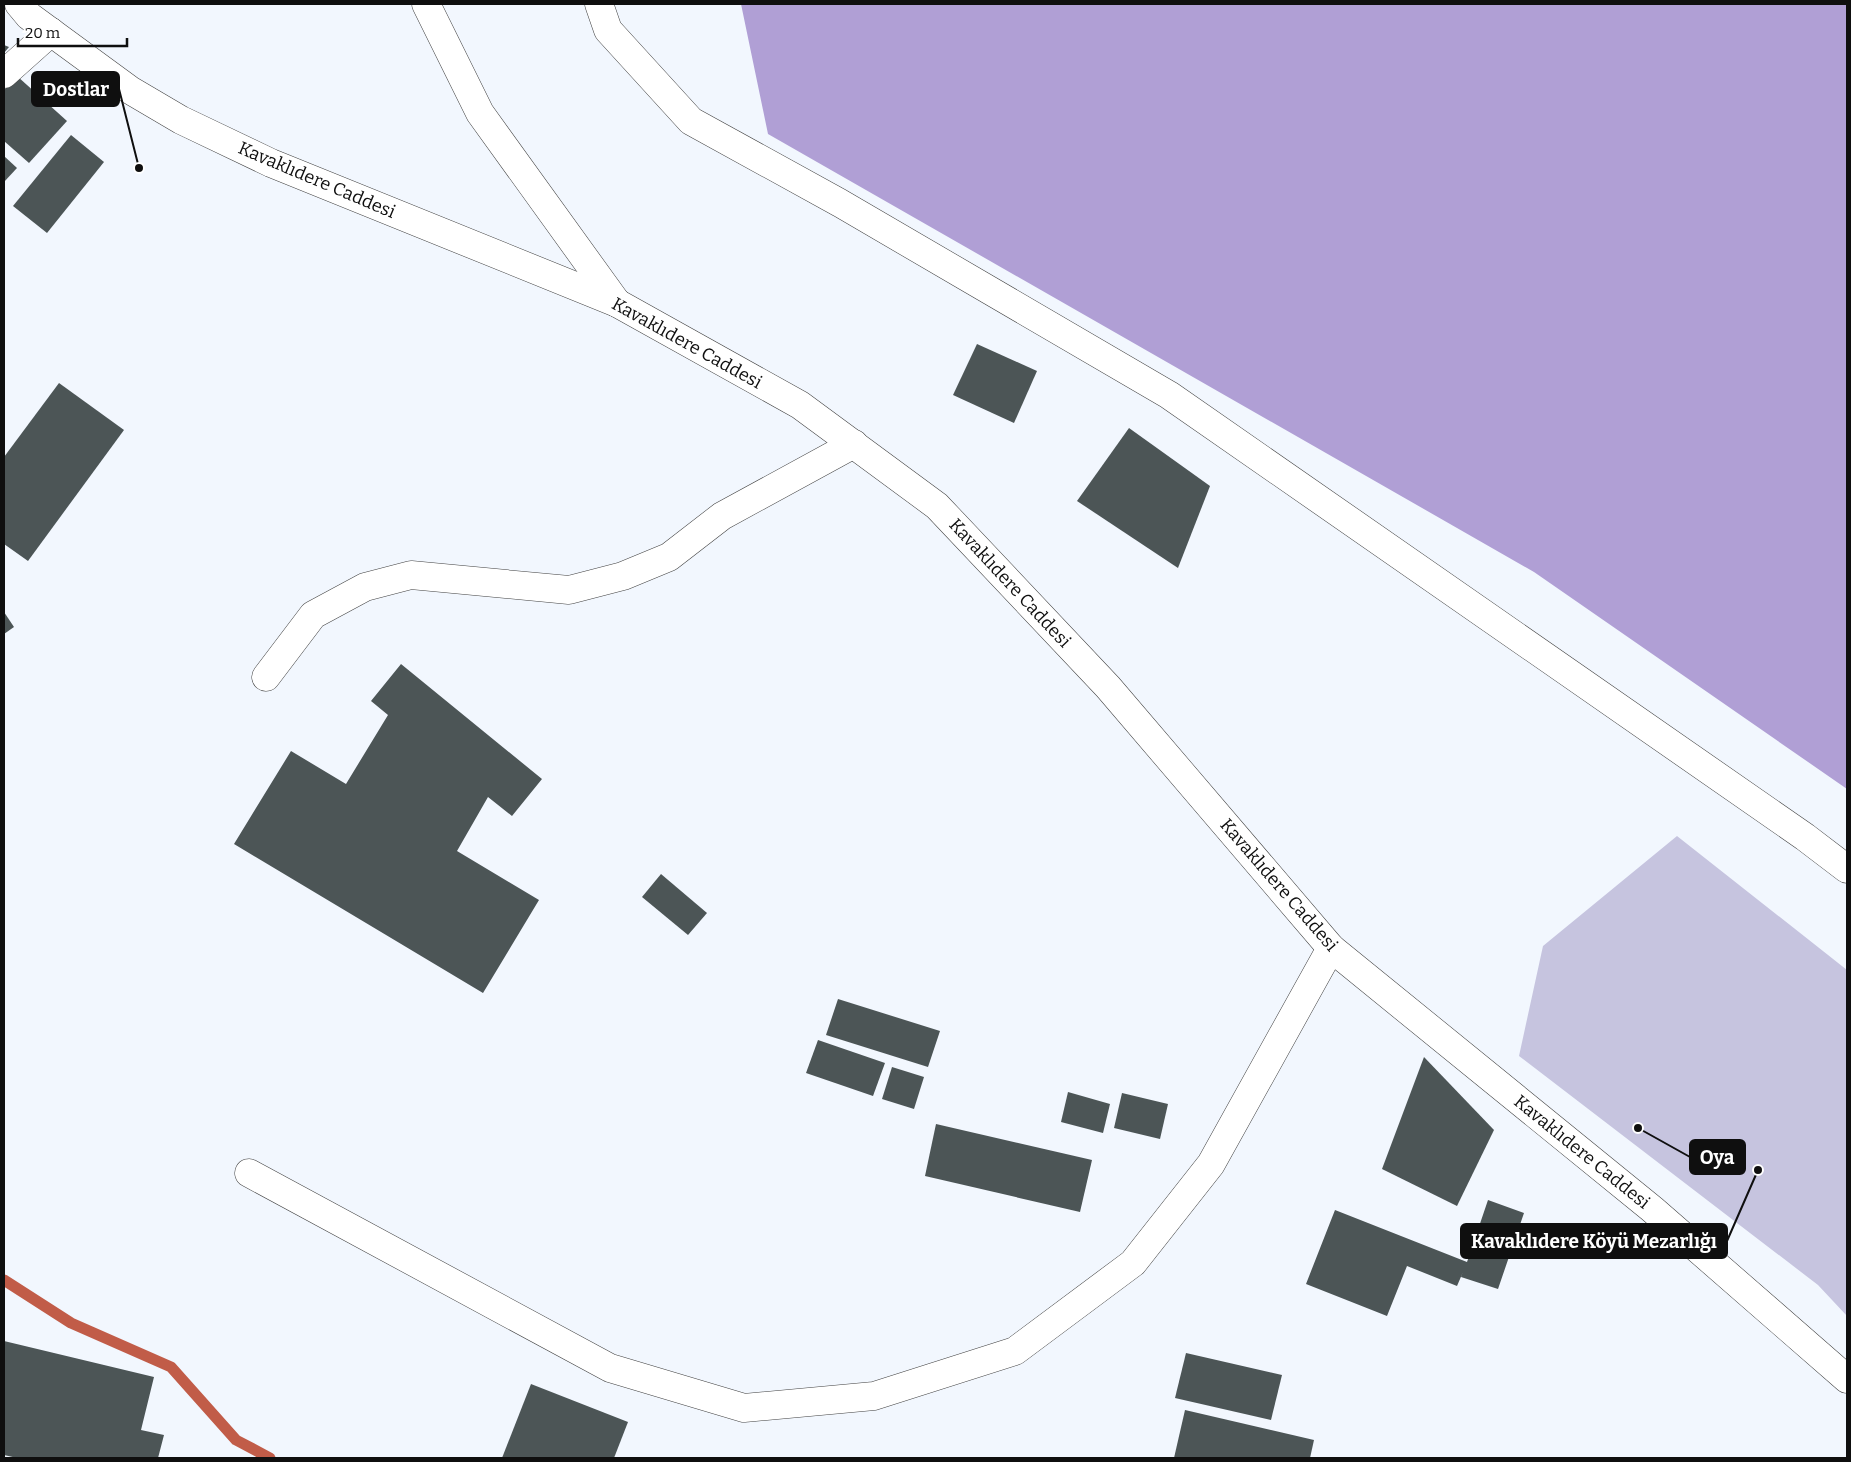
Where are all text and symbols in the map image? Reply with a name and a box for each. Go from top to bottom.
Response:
scale bar [18,15,126,47]
text: 20 m [25,24,61,42]
callout: Dostlar [32,72,119,106]
text: Dostlar [43,78,109,101]
street label: Kavaklıdere Caddesi [235,137,399,223]
street label: Kavaklıdere Caddesi [608,293,766,393]
street label: Kavaklıdere Caddesi [944,514,1076,652]
street label: Kavaklıdere Caddesi [1215,814,1343,956]
street label: Kavaklıdere Caddesi [1510,1090,1654,1214]
callout: Oya [1690,1140,1745,1174]
text: Oya [1700,1146,1735,1169]
callout: Kavaklıdere Köyü Mezarlığı [1461,1224,1727,1258]
text: Kavaklıdere Köyü Mezarlığı [1471,1230,1717,1253]

